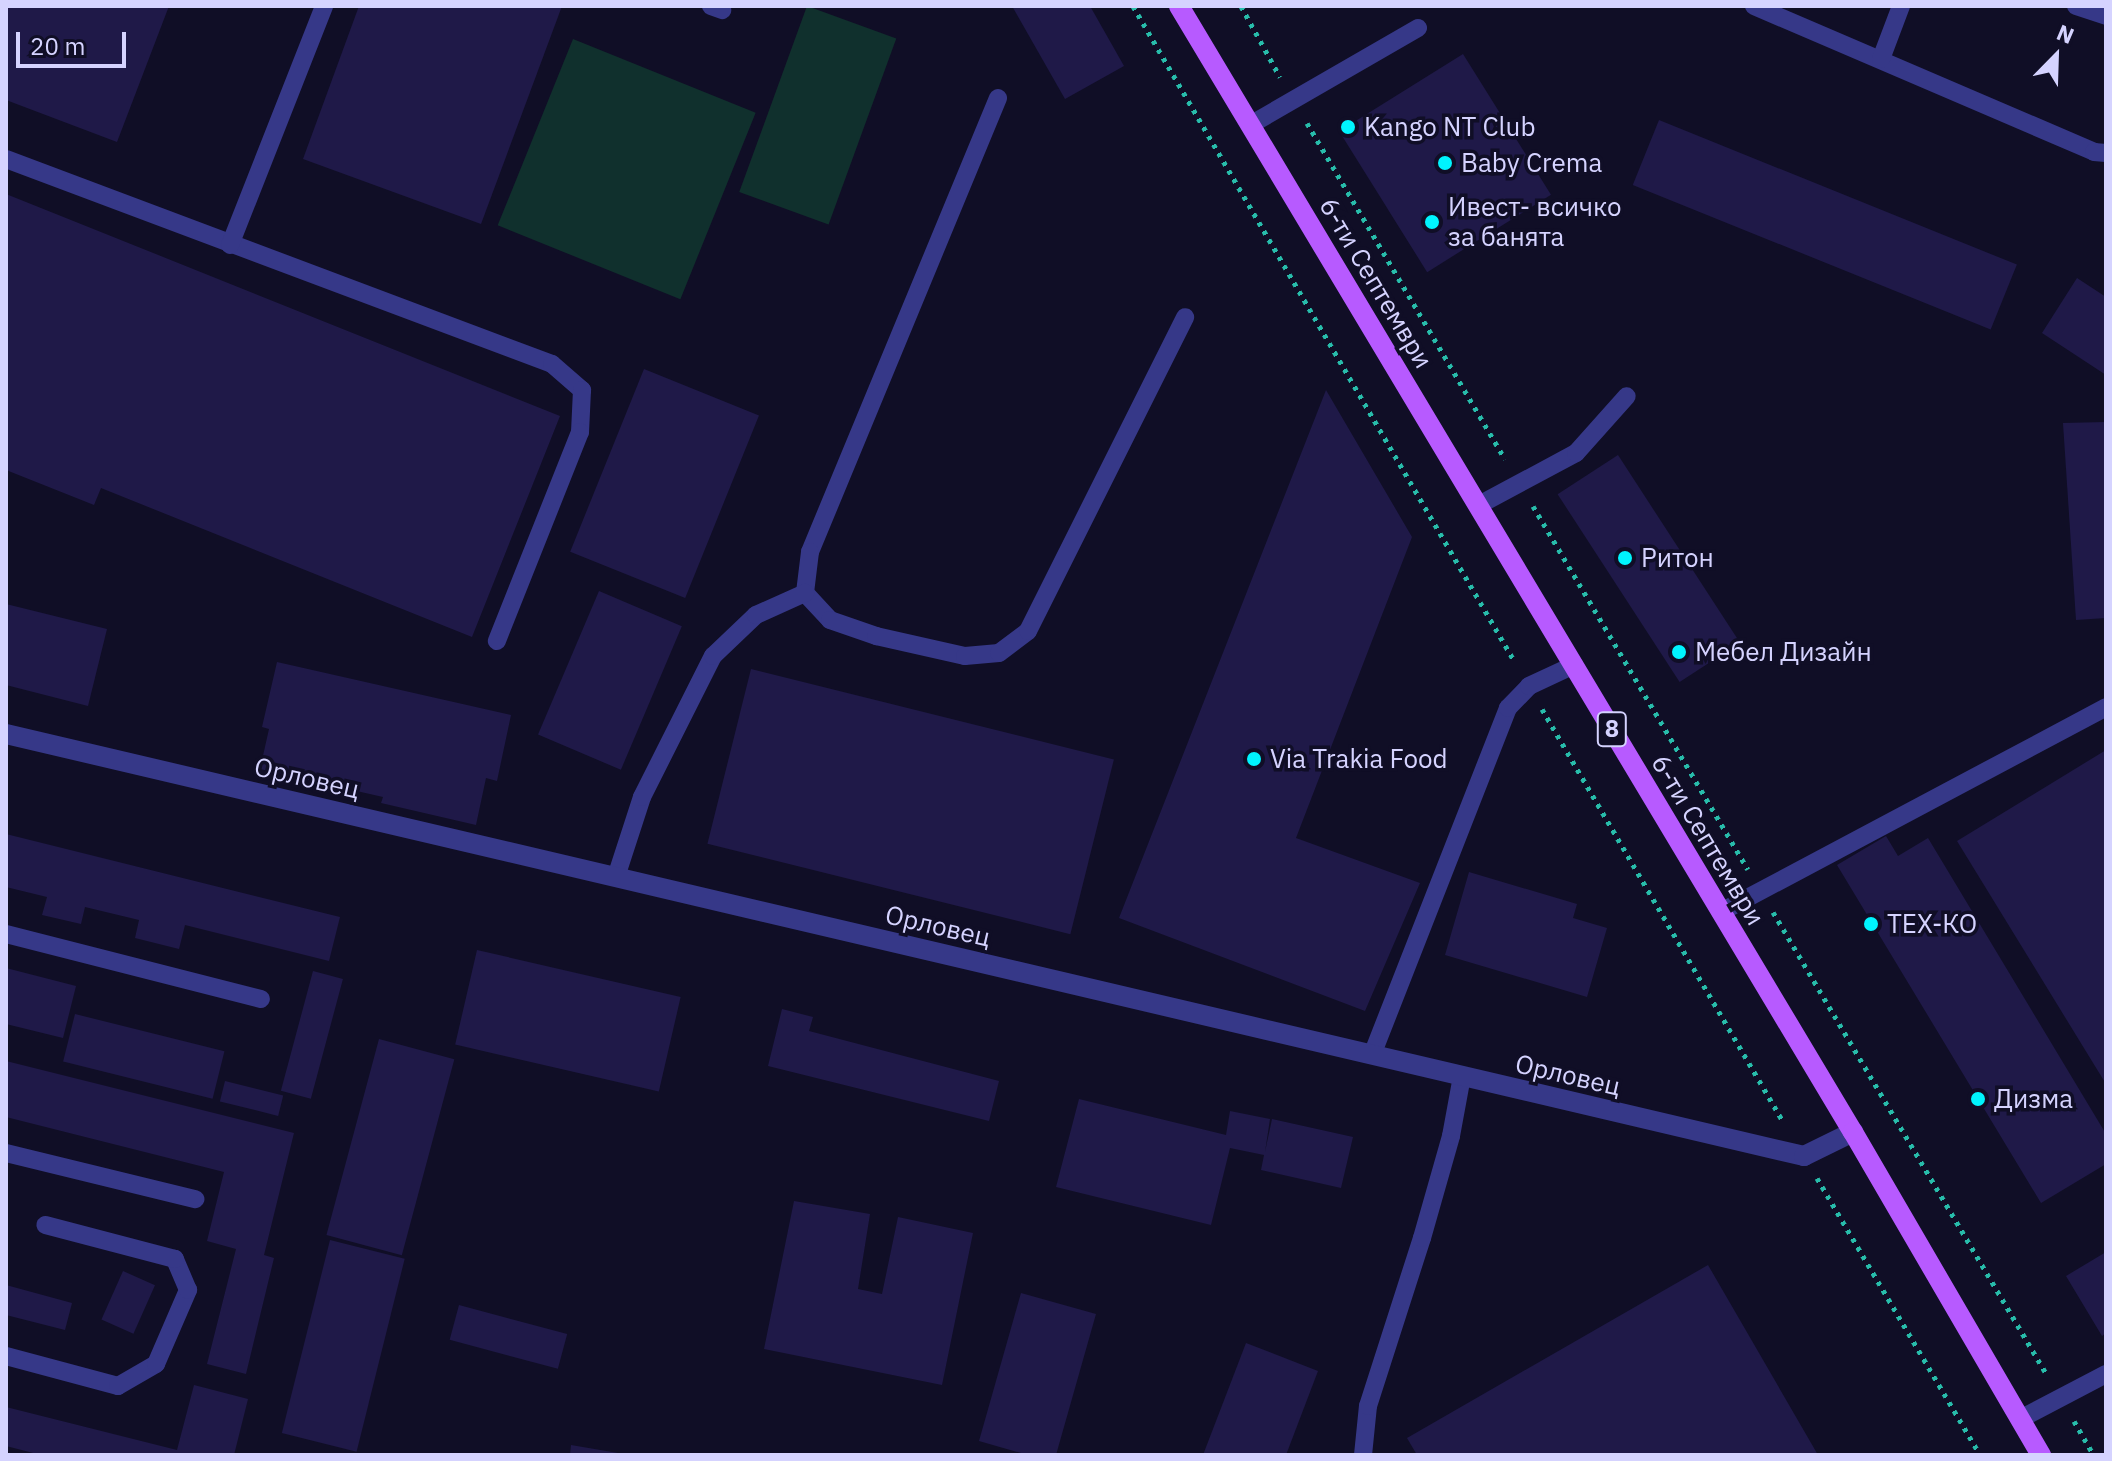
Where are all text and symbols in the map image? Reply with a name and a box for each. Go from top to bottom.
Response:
scale bar [20,16,130,66]
north arrow [2016,16,2096,96]
text: N [2053,17,2079,50]
text: 20 m [30,30,85,62]
place label: Kango NT Club [1364,111,1535,143]
marker: Kango NT Club [1339,118,1357,136]
place label: Baby Crema [1461,147,1602,179]
marker: Baby Crema [1436,154,1454,172]
place label: Ивест- всичко за банята [1448,191,1621,252]
street label: 6-ти Септември [1313,192,1439,374]
marker: Ивест- всичко за банята [1423,213,1441,231]
place label: Ритон [1641,542,1714,574]
marker: Ритон [1616,549,1634,567]
place label: Мебел Дизайн [1695,636,1872,668]
marker: Мебел Дизайн [1670,643,1688,661]
road number: 8 [1596,709,1628,749]
place label: Via Trakia Food [1270,743,1448,775]
street label: 6-ти Септември [1645,749,1771,931]
marker: Via Trakia Food [1245,750,1263,768]
street label: Орловец [251,751,363,805]
street label: Орловец [882,899,994,953]
place label: ТЕХ-КО [1887,908,1977,940]
marker: ТЕХ-КО [1862,915,1880,933]
street label: Орловец [1512,1048,1624,1102]
place label: Дизма [1994,1083,2073,1115]
marker: Дизма [1969,1090,1987,1108]

